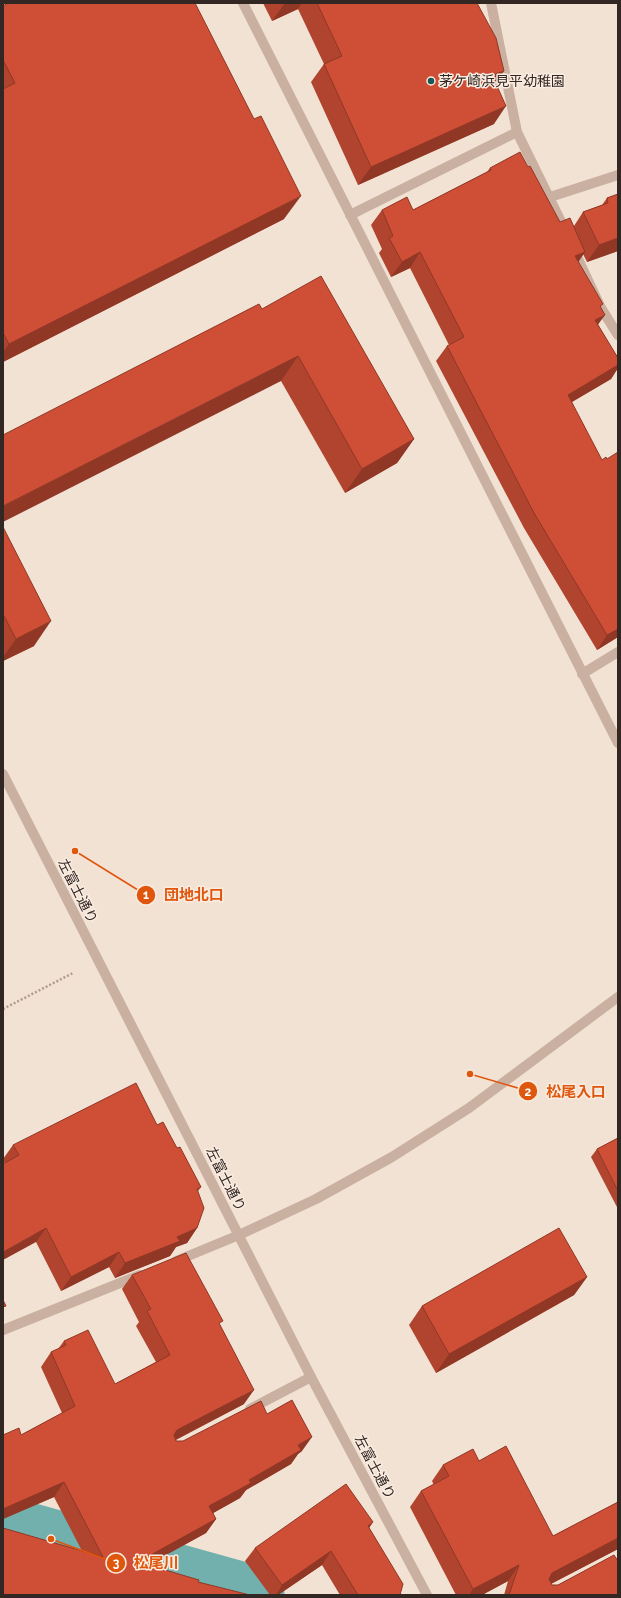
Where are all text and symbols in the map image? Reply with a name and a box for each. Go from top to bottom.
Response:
place label: 茅ケ崎浜見平幼稚園 [439,73,565,89]
marker: 茅ケ崎浜見平幼稚園 [426,76,436,86]
street label: 左富士通り [55,856,101,926]
callout: 団地北口 [136,881,232,908]
text: 団地北口 [164,886,224,904]
text: 1 [143,888,149,902]
callout: 松尾入口 [518,1078,614,1105]
text: 松尾入口 [546,1083,606,1101]
text: 2 [525,1085,532,1099]
street label: 左富士通り [203,1144,249,1214]
street label: 左富士通り [352,1432,398,1502]
callout: 松尾川 [106,1549,187,1576]
text: 松尾川 [133,1554,179,1572]
text: 3 [113,1556,120,1570]

